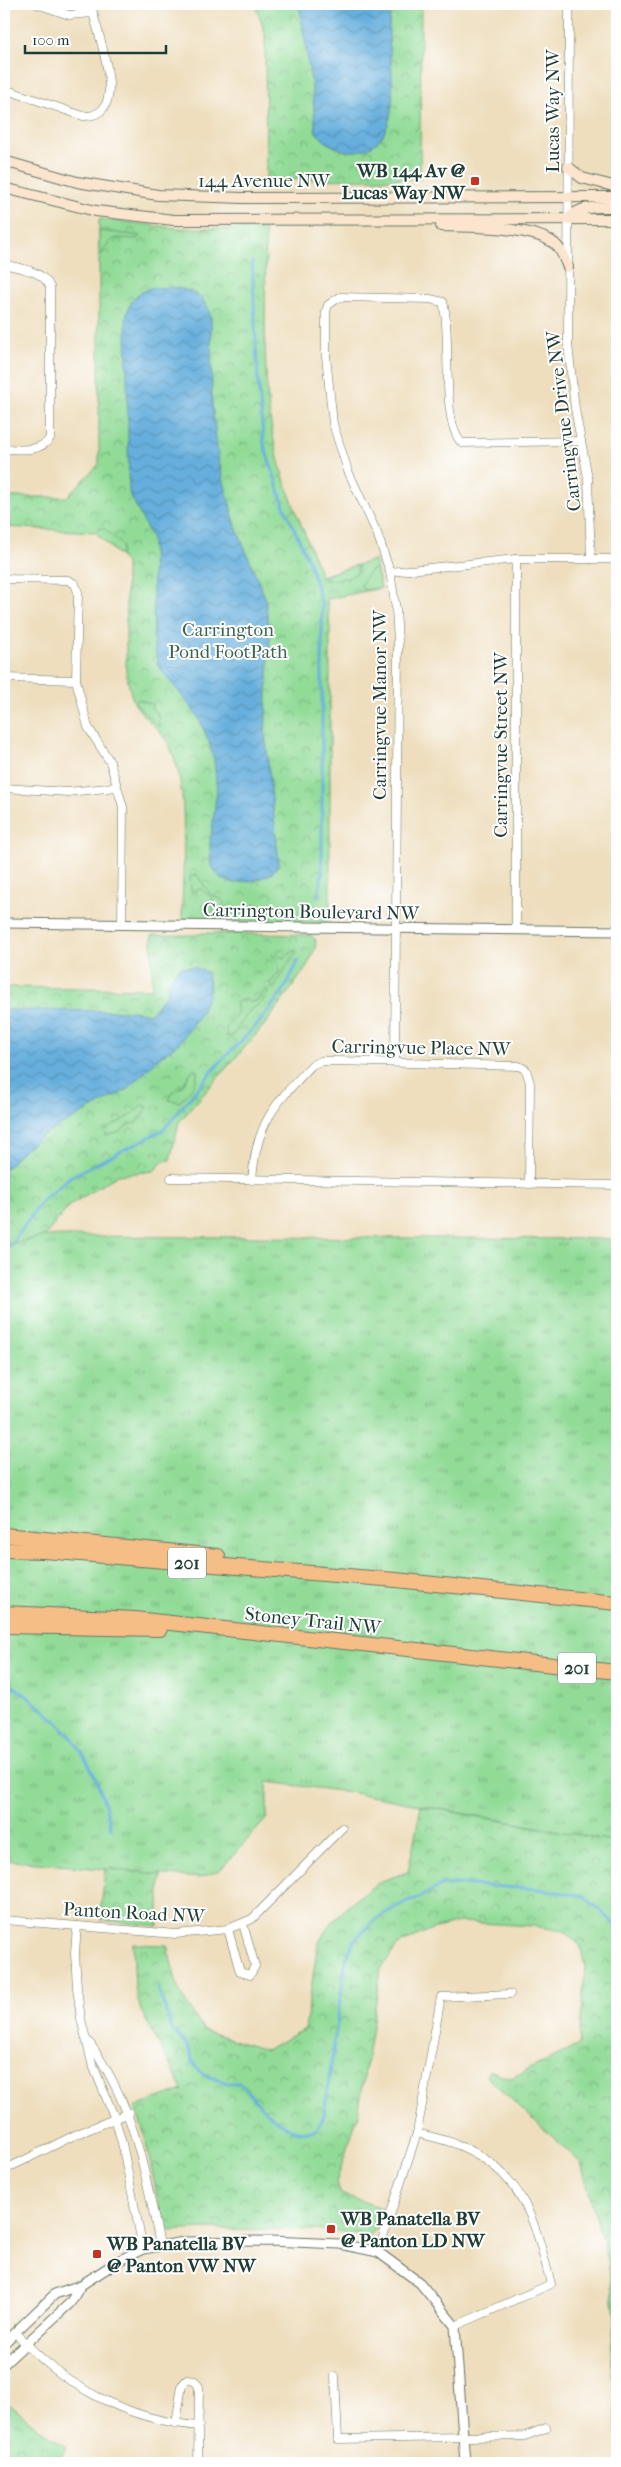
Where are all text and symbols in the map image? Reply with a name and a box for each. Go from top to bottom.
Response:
scale bar [25,22,166,54]
text: 100 m [32,31,70,49]
street label: Lucas Way NW [542,48,564,173]
place label: WB 144 Av @ Lucas Way NW [342,160,466,204]
street label: 144 Avenue NW [198,170,331,192]
marker: WB 144 Av @ Lucas Way NW [469,175,481,187]
street label: Carringvue Drive NW [542,328,586,513]
street label: Carringvue Manor NW [369,609,391,800]
park label: Carrington Pond FootPath [168,619,288,663]
street label: Carringvue Street NW [490,651,512,838]
street label: Carrington Boulevard NW [203,899,421,925]
street label: Carringvue Place NW [331,1035,512,1061]
road number: 201 [168,1548,206,1579]
street label: Stoney Trail NW [244,1603,383,1639]
road number: 201 [558,1652,596,1684]
street label: Panton Road NW [63,1898,207,1928]
place label: WB Panatella BV @ Panton LD NW [340,2208,486,2252]
marker: WB Panatella BV @ Panton LD NW [325,2223,337,2235]
place label: WB Panatella BV @ Panton VW NW [106,2233,257,2277]
marker: WB Panatella BV @ Panton VW NW [91,2248,103,2260]

